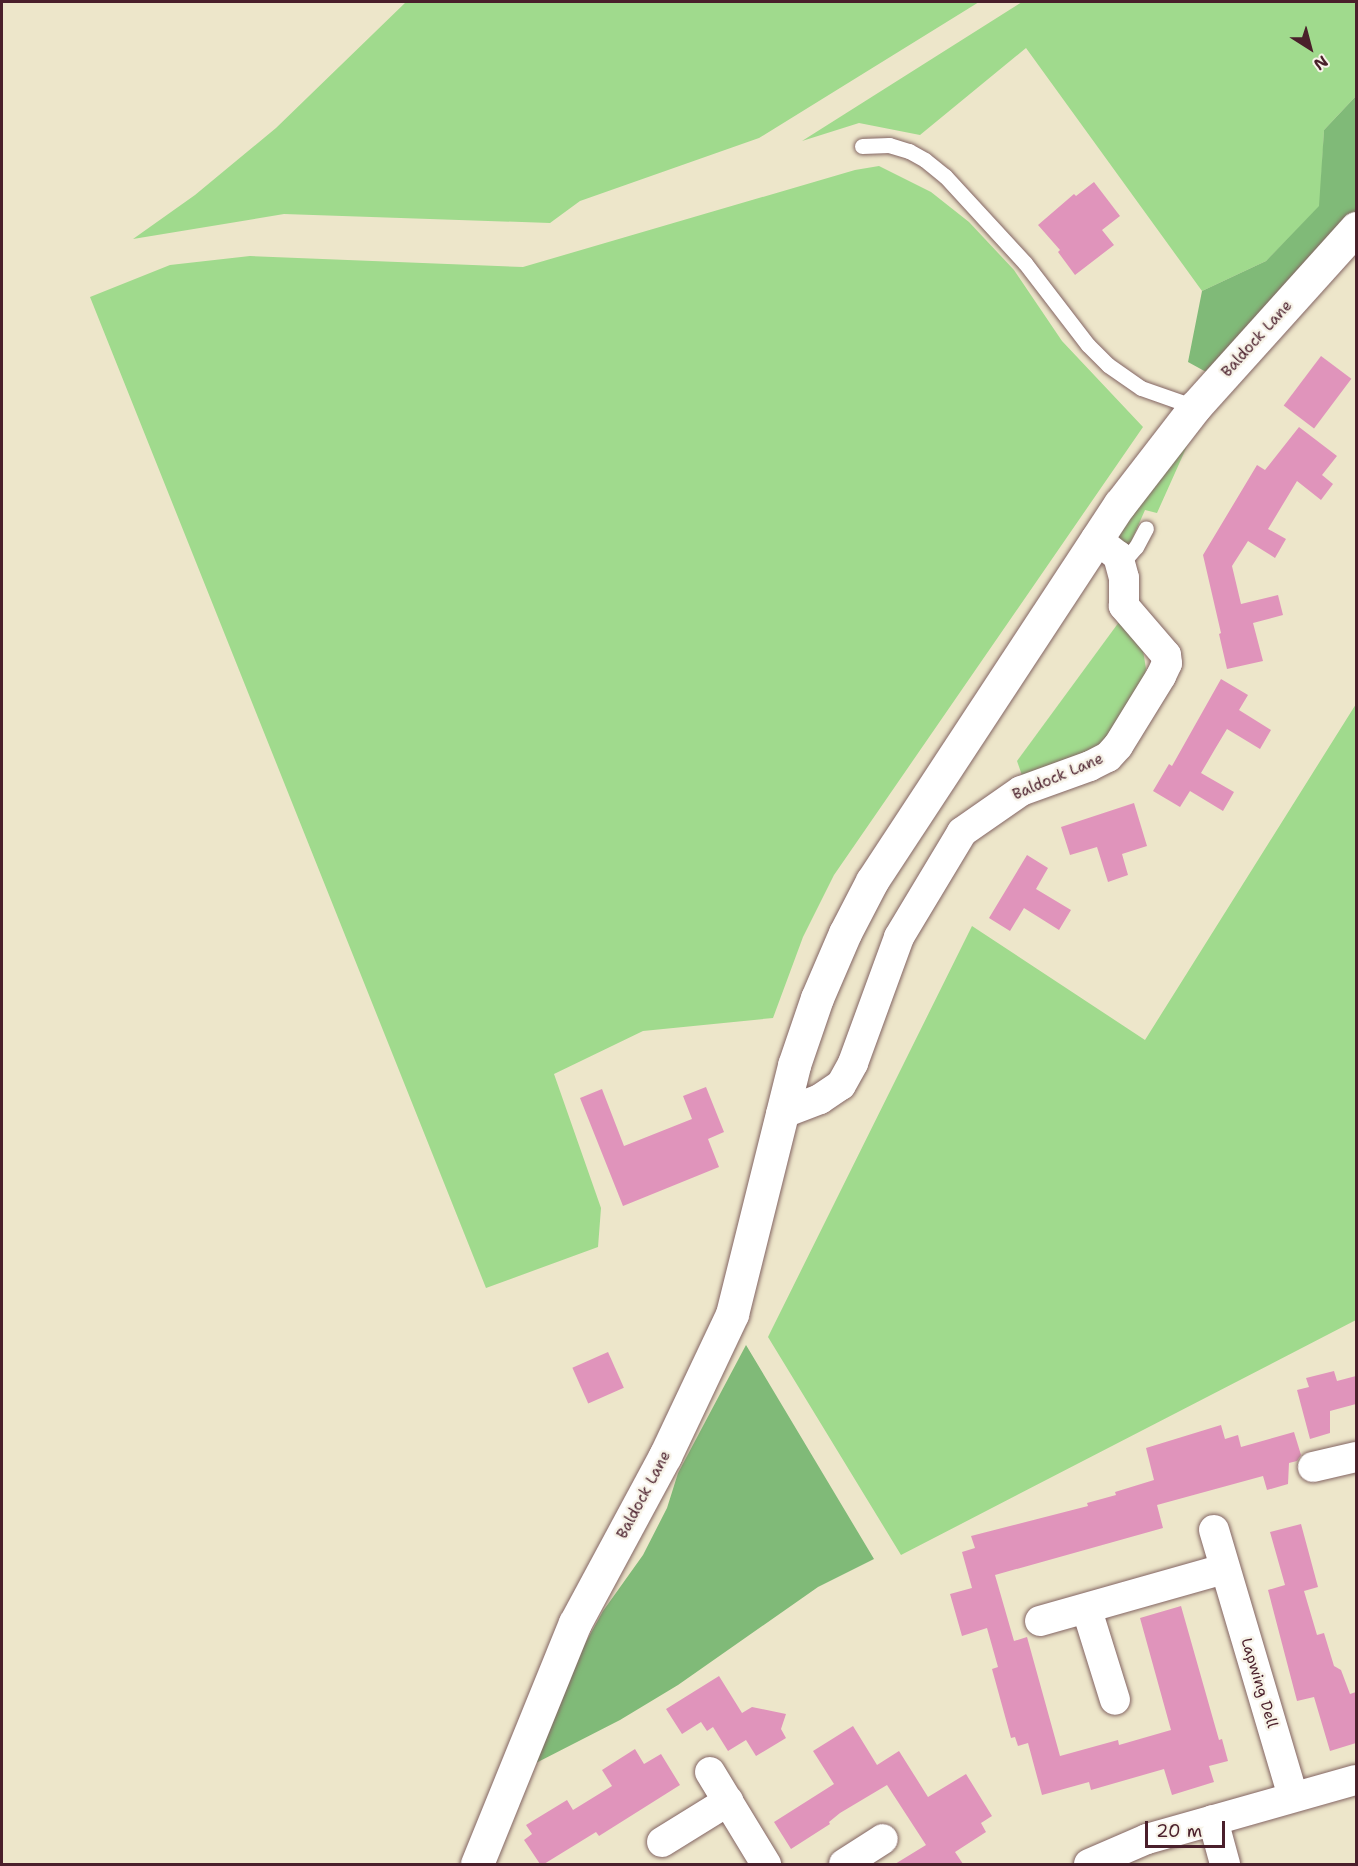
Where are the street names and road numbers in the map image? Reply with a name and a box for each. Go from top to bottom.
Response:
street label: Baldock Lane [1218,297,1296,381]
street label: Baldock Lane [1010,750,1106,804]
street label: Baldock Lane [613,1448,675,1542]
street label: Lapwing Dell [1237,1636,1281,1730]

